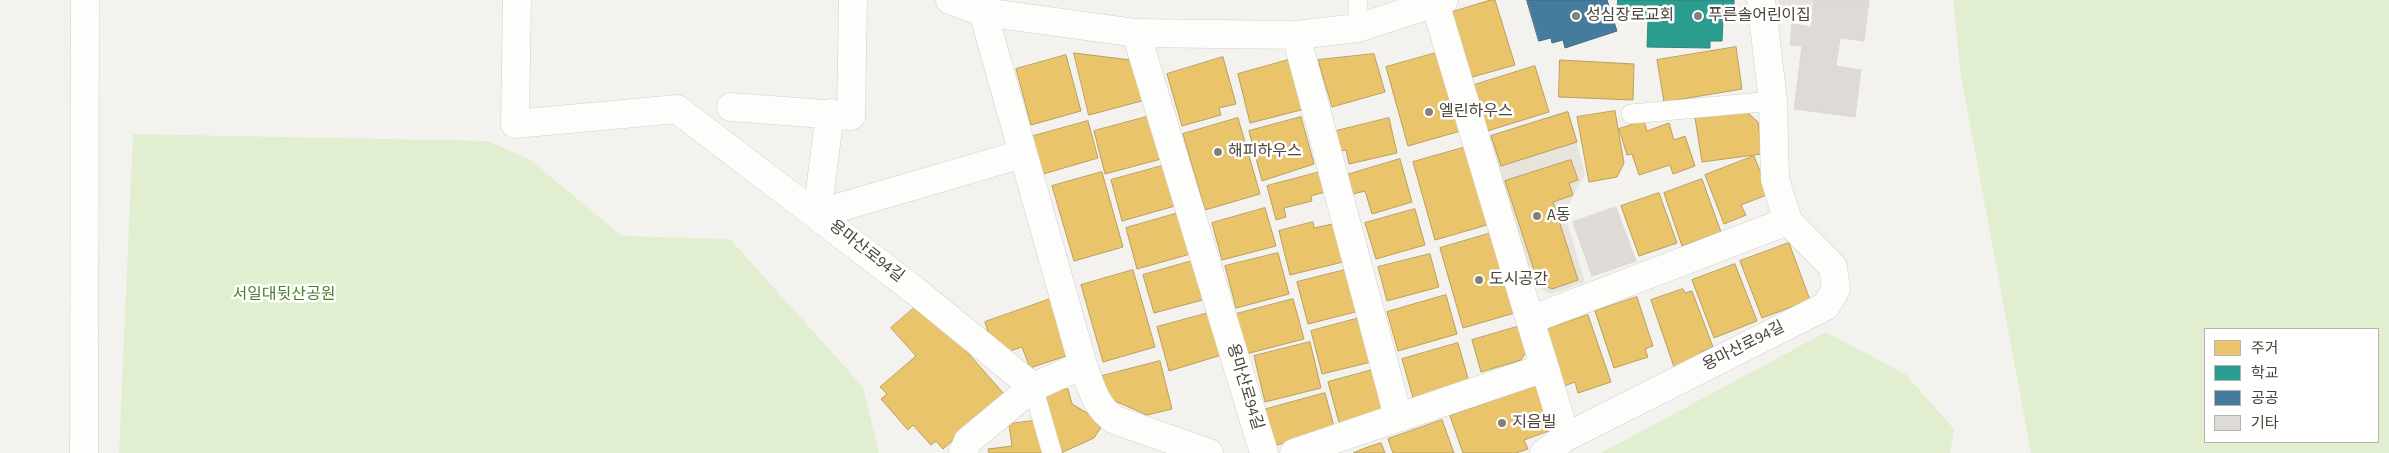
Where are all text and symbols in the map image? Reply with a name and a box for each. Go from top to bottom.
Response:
place label: 성심장로교회 [1586,6,1674,26]
place label: 푸른솔어린이집 [1708,6,1811,26]
marker: 성심장로교회 [1570,10,1582,22]
marker: 푸른솔어린이집 [1692,10,1704,22]
place label: 엘린하우스 [1439,102,1513,122]
marker: 엘린하우스 [1423,106,1435,118]
place label: 해피하우스 [1228,142,1302,162]
marker: 해피하우스 [1212,146,1224,158]
place label: A동 [1547,206,1570,226]
marker: A동 [1531,210,1543,222]
street label: 용마산로94길 [825,217,907,287]
place label: 도시공간 [1489,270,1548,290]
marker: 도시공간 [1473,274,1485,286]
park label: 서일대뒷산공원 [232,285,336,305]
street label: 용마산로94길 [1700,318,1788,376]
legend [2204,328,2379,443]
text: 주거 [2251,338,2279,359]
street label: 용마산로94길 [1222,341,1266,433]
text: 학교 [2251,363,2279,384]
text: 공공 [2251,388,2279,409]
place label: 지음빌 [1512,413,1556,433]
text: 기타 [2251,413,2279,434]
marker: 지음빌 [1496,417,1508,429]

